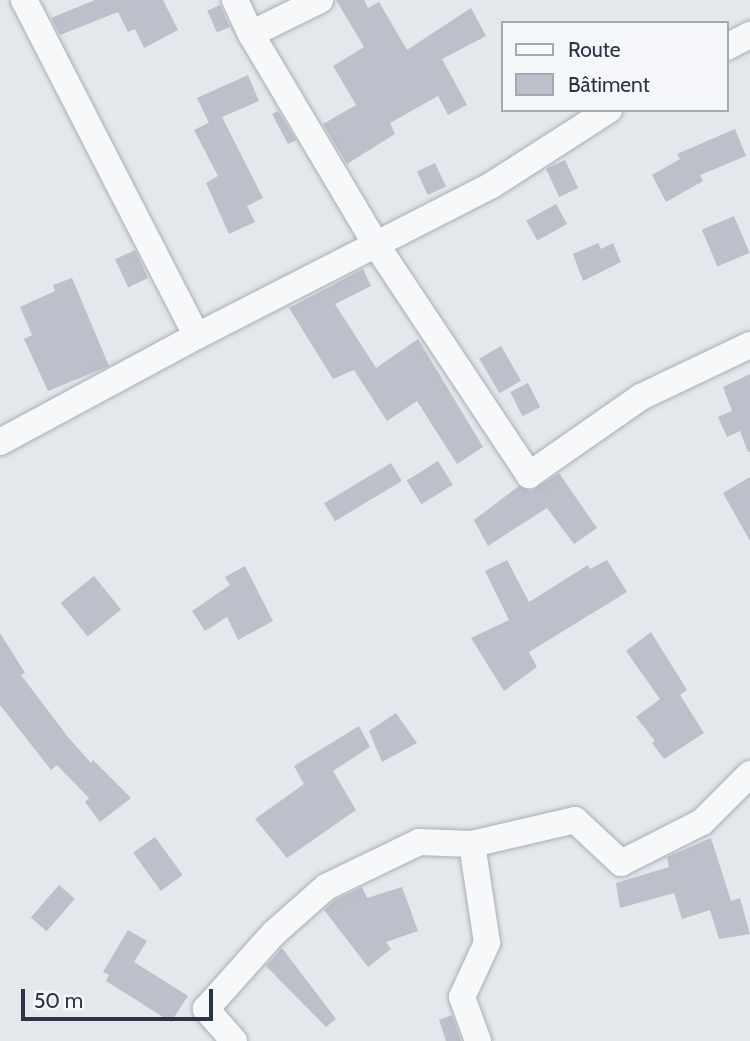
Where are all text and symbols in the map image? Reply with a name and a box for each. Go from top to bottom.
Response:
legend [502,21,729,112]
text: Route [568,37,621,62]
text: Bâtiment [568,72,650,97]
scale bar [24,974,217,1018]
text: 50 m [34,988,83,1013]

